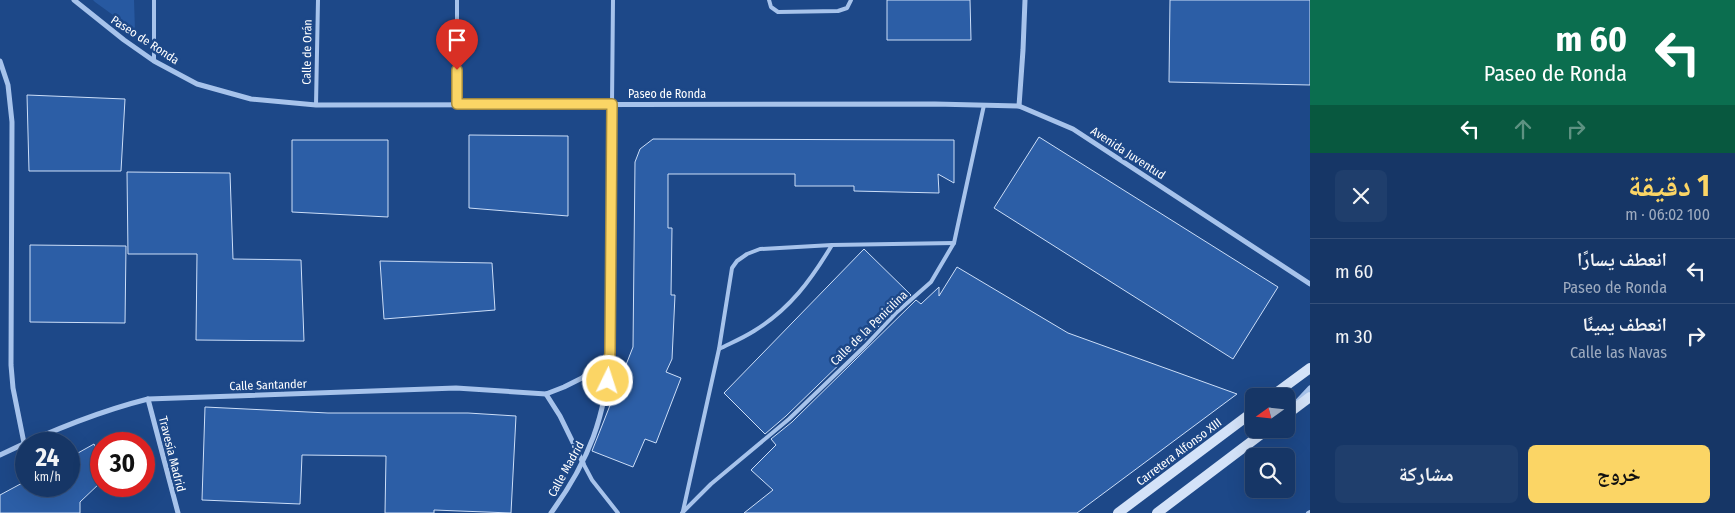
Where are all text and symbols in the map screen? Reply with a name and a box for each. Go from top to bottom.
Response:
street label: Paseo de Ronda [108,13,182,67]
text: 60 m [1556,18,1627,60]
street label: Calle de Orán [299,19,315,85]
pin [436,19,478,70]
icon: left [1645,20,1710,85]
icon: arrive [443,26,471,54]
text: Paseo de Ronda [1484,60,1627,87]
street label: Paseo de Ronda [628,87,706,101]
icon: left [1456,115,1484,143]
icon: ahead [1509,115,1537,143]
icon: right [1562,115,1590,143]
street label: Avenida Juventud [1088,124,1168,182]
text: 1 دقيقة [1628,168,1710,204]
button: close [1335,170,1387,222]
text: 100 m · 06:02 [1625,205,1710,224]
text: انعطف يسارًا [1577,248,1667,271]
icon: left [1682,257,1710,285]
text: 60 m [1335,260,1373,283]
text: Paseo de Ronda [1563,278,1667,297]
street label: Calle de la Penicilina [828,288,910,368]
text: انعطف يمينًا [1582,313,1667,336]
icon: right [1682,322,1710,350]
text: 30 m [1335,325,1373,348]
text: Calle las Navas [1570,343,1667,362]
position arrow [581,354,633,406]
street label: Calle Santander [229,377,308,393]
north arrow [1245,388,1295,438]
map controls [1245,388,1295,498]
street label: Travesía Madrid [156,415,188,493]
street label: Carretera Alfonso XIII [1134,415,1224,489]
speed limit sign: 30 [90,432,155,497]
street label: Calle Madrid [545,439,587,499]
text: 24 [36,443,59,473]
button: مشاركة [1335,445,1518,503]
button: خروج [1528,445,1710,503]
button: search [1245,448,1295,498]
text: km/h [34,470,61,484]

